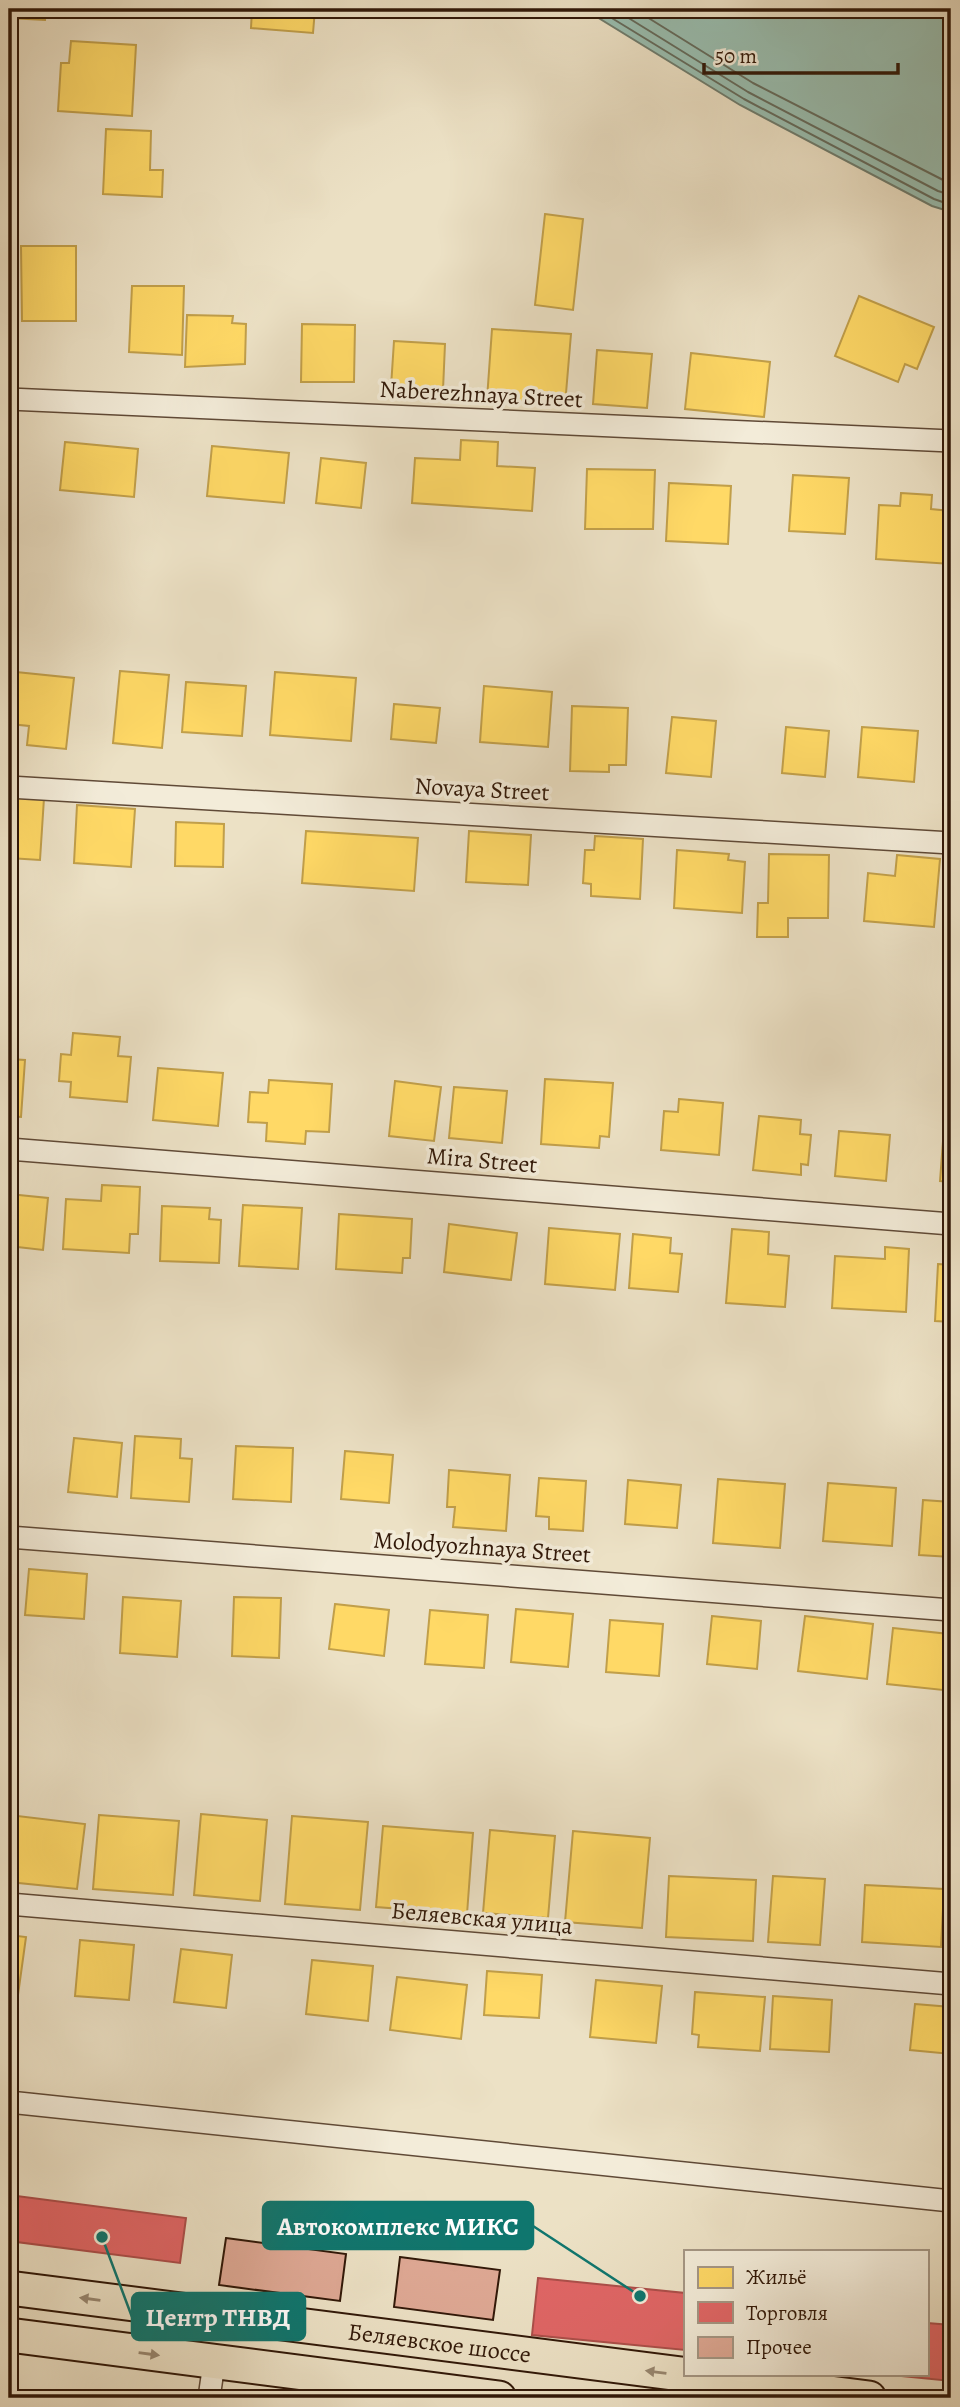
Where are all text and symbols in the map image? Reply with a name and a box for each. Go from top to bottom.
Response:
scale bar [704,32,899,76]
text: 50 m [715,42,757,70]
street label: Naberezhnaya Street [378,373,584,415]
street label: Novaya Street [414,769,550,809]
street label: Mira Street [425,1139,539,1181]
street label: Molodyozhnaya Street [372,1523,592,1571]
street label: Беляевская улица [390,1894,574,1942]
callout: Автокомплекс МИКС [263,2202,533,2249]
text: Автокомплекс МИКС [276,2209,519,2244]
legend [684,2250,928,2376]
text: Жильё [746,2263,807,2291]
one-way arrow [79,2293,101,2304]
callout: Центр ТНВД [132,2293,305,2340]
text: Торговля [746,2299,828,2327]
text: Центр ТНВД [146,2300,290,2335]
street label: Беляевское шоссе [346,2316,533,2371]
text: Прочее [746,2333,812,2361]
one-way arrow [138,2349,160,2360]
one-way arrow [645,2366,667,2377]

